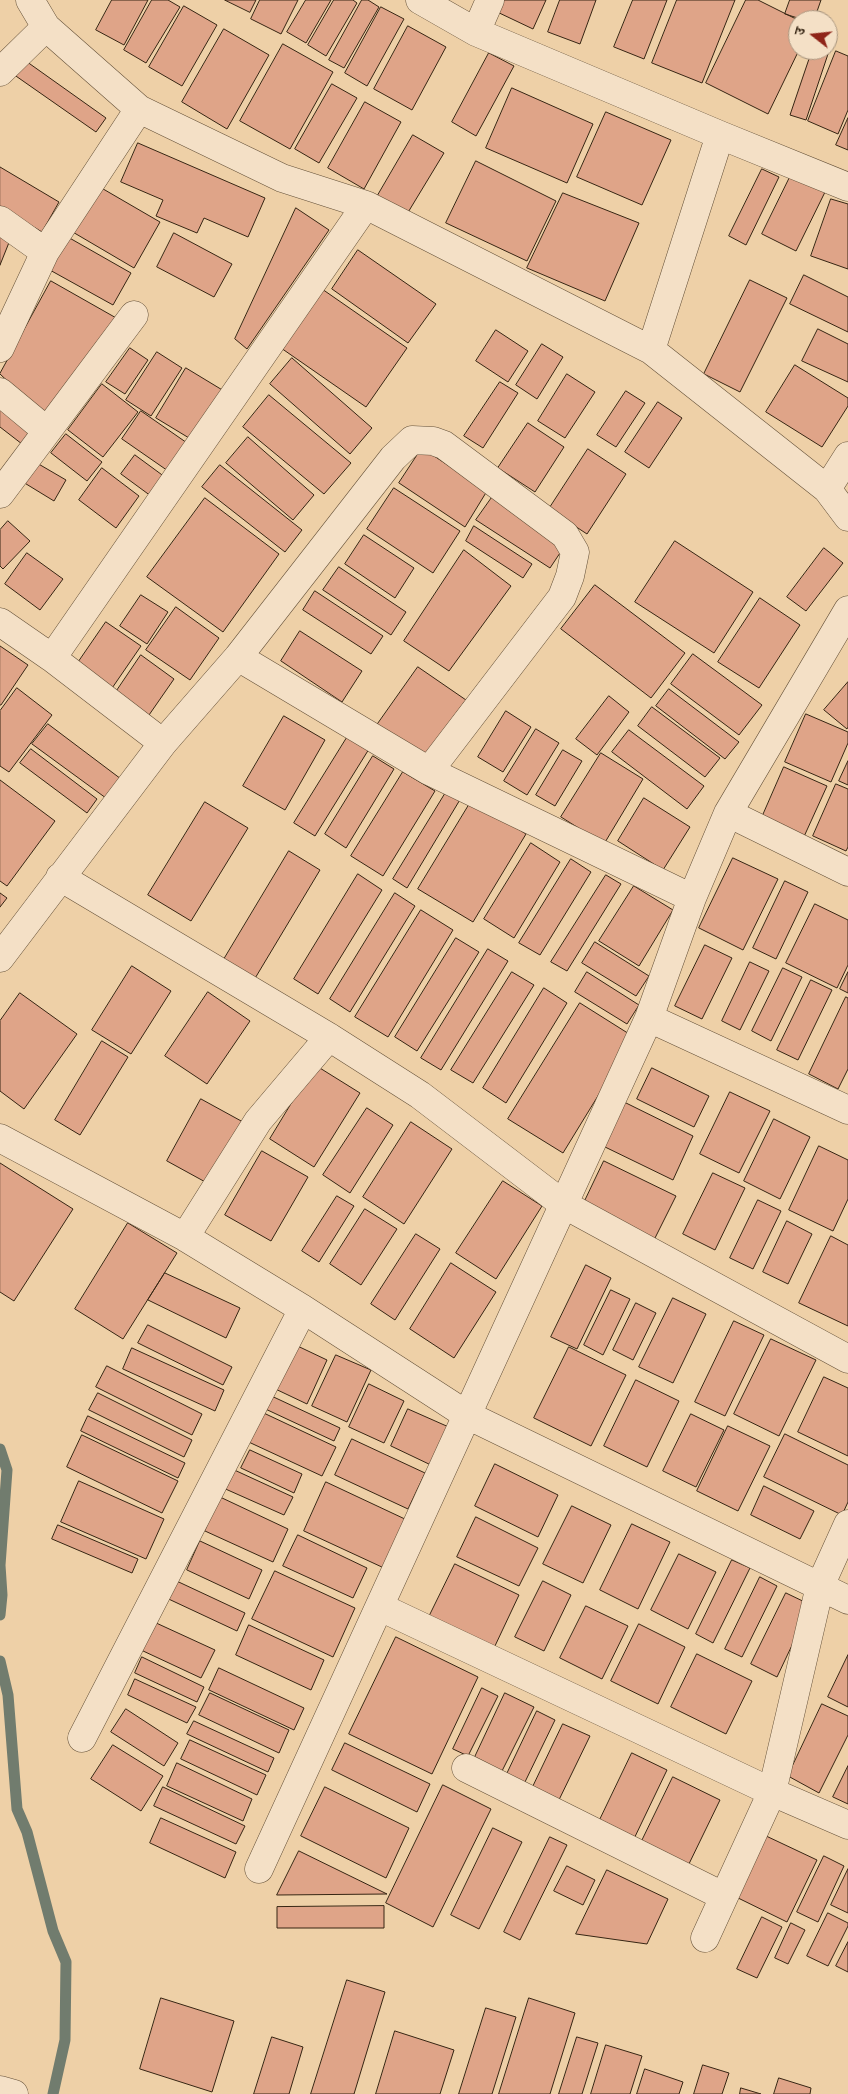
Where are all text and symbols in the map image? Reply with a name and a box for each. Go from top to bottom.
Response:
north arrow [788,10,838,60]
text: उ [789,25,810,37]

